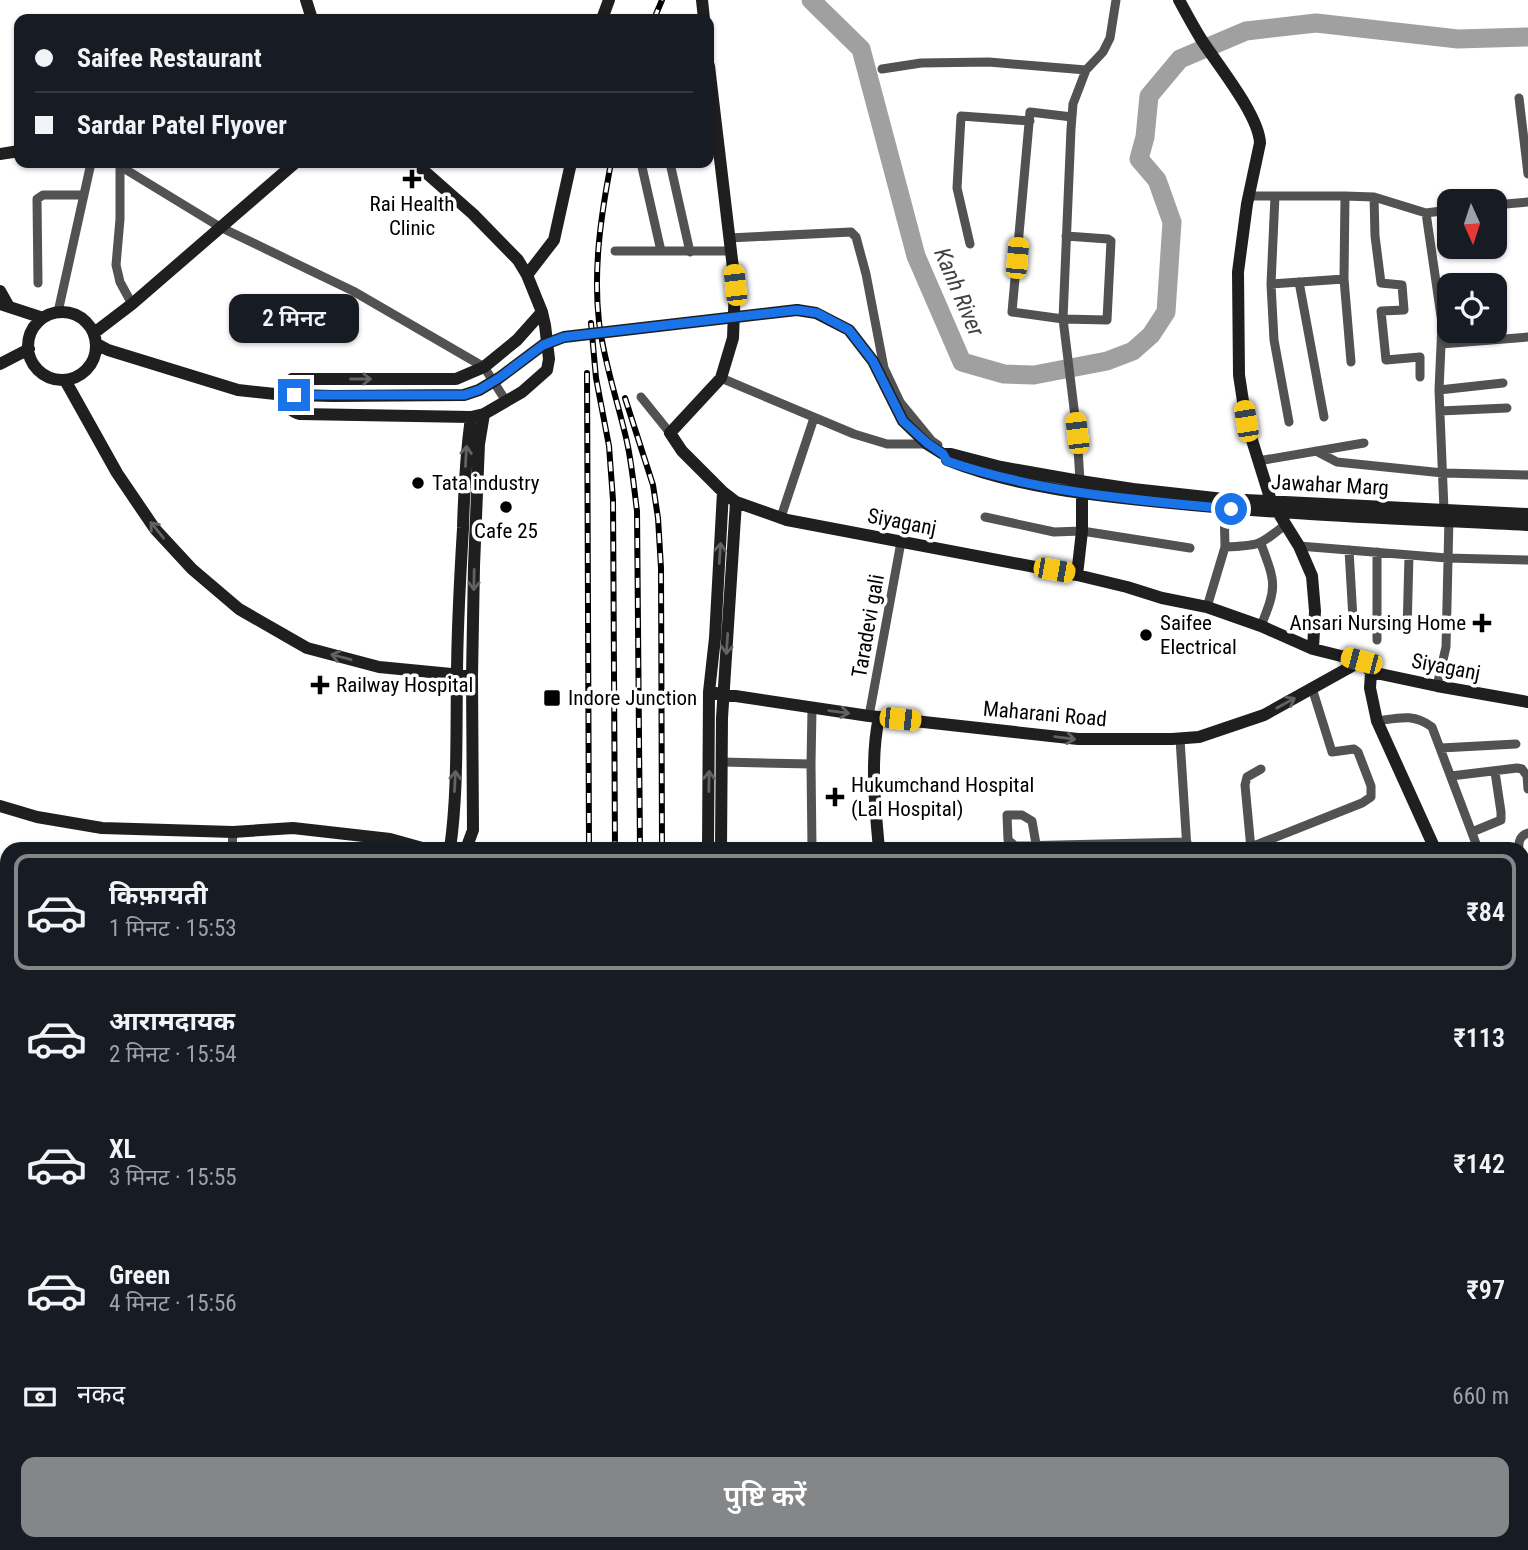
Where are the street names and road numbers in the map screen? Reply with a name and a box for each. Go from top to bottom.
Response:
street label: Jawahar Marg [1271,470,1389,500]
street label: Siyaganj [866,504,938,540]
street label: Taradevi gali [847,572,889,680]
street label: Siyaganj [1410,649,1482,685]
street label: Maharani Road [982,697,1108,731]

